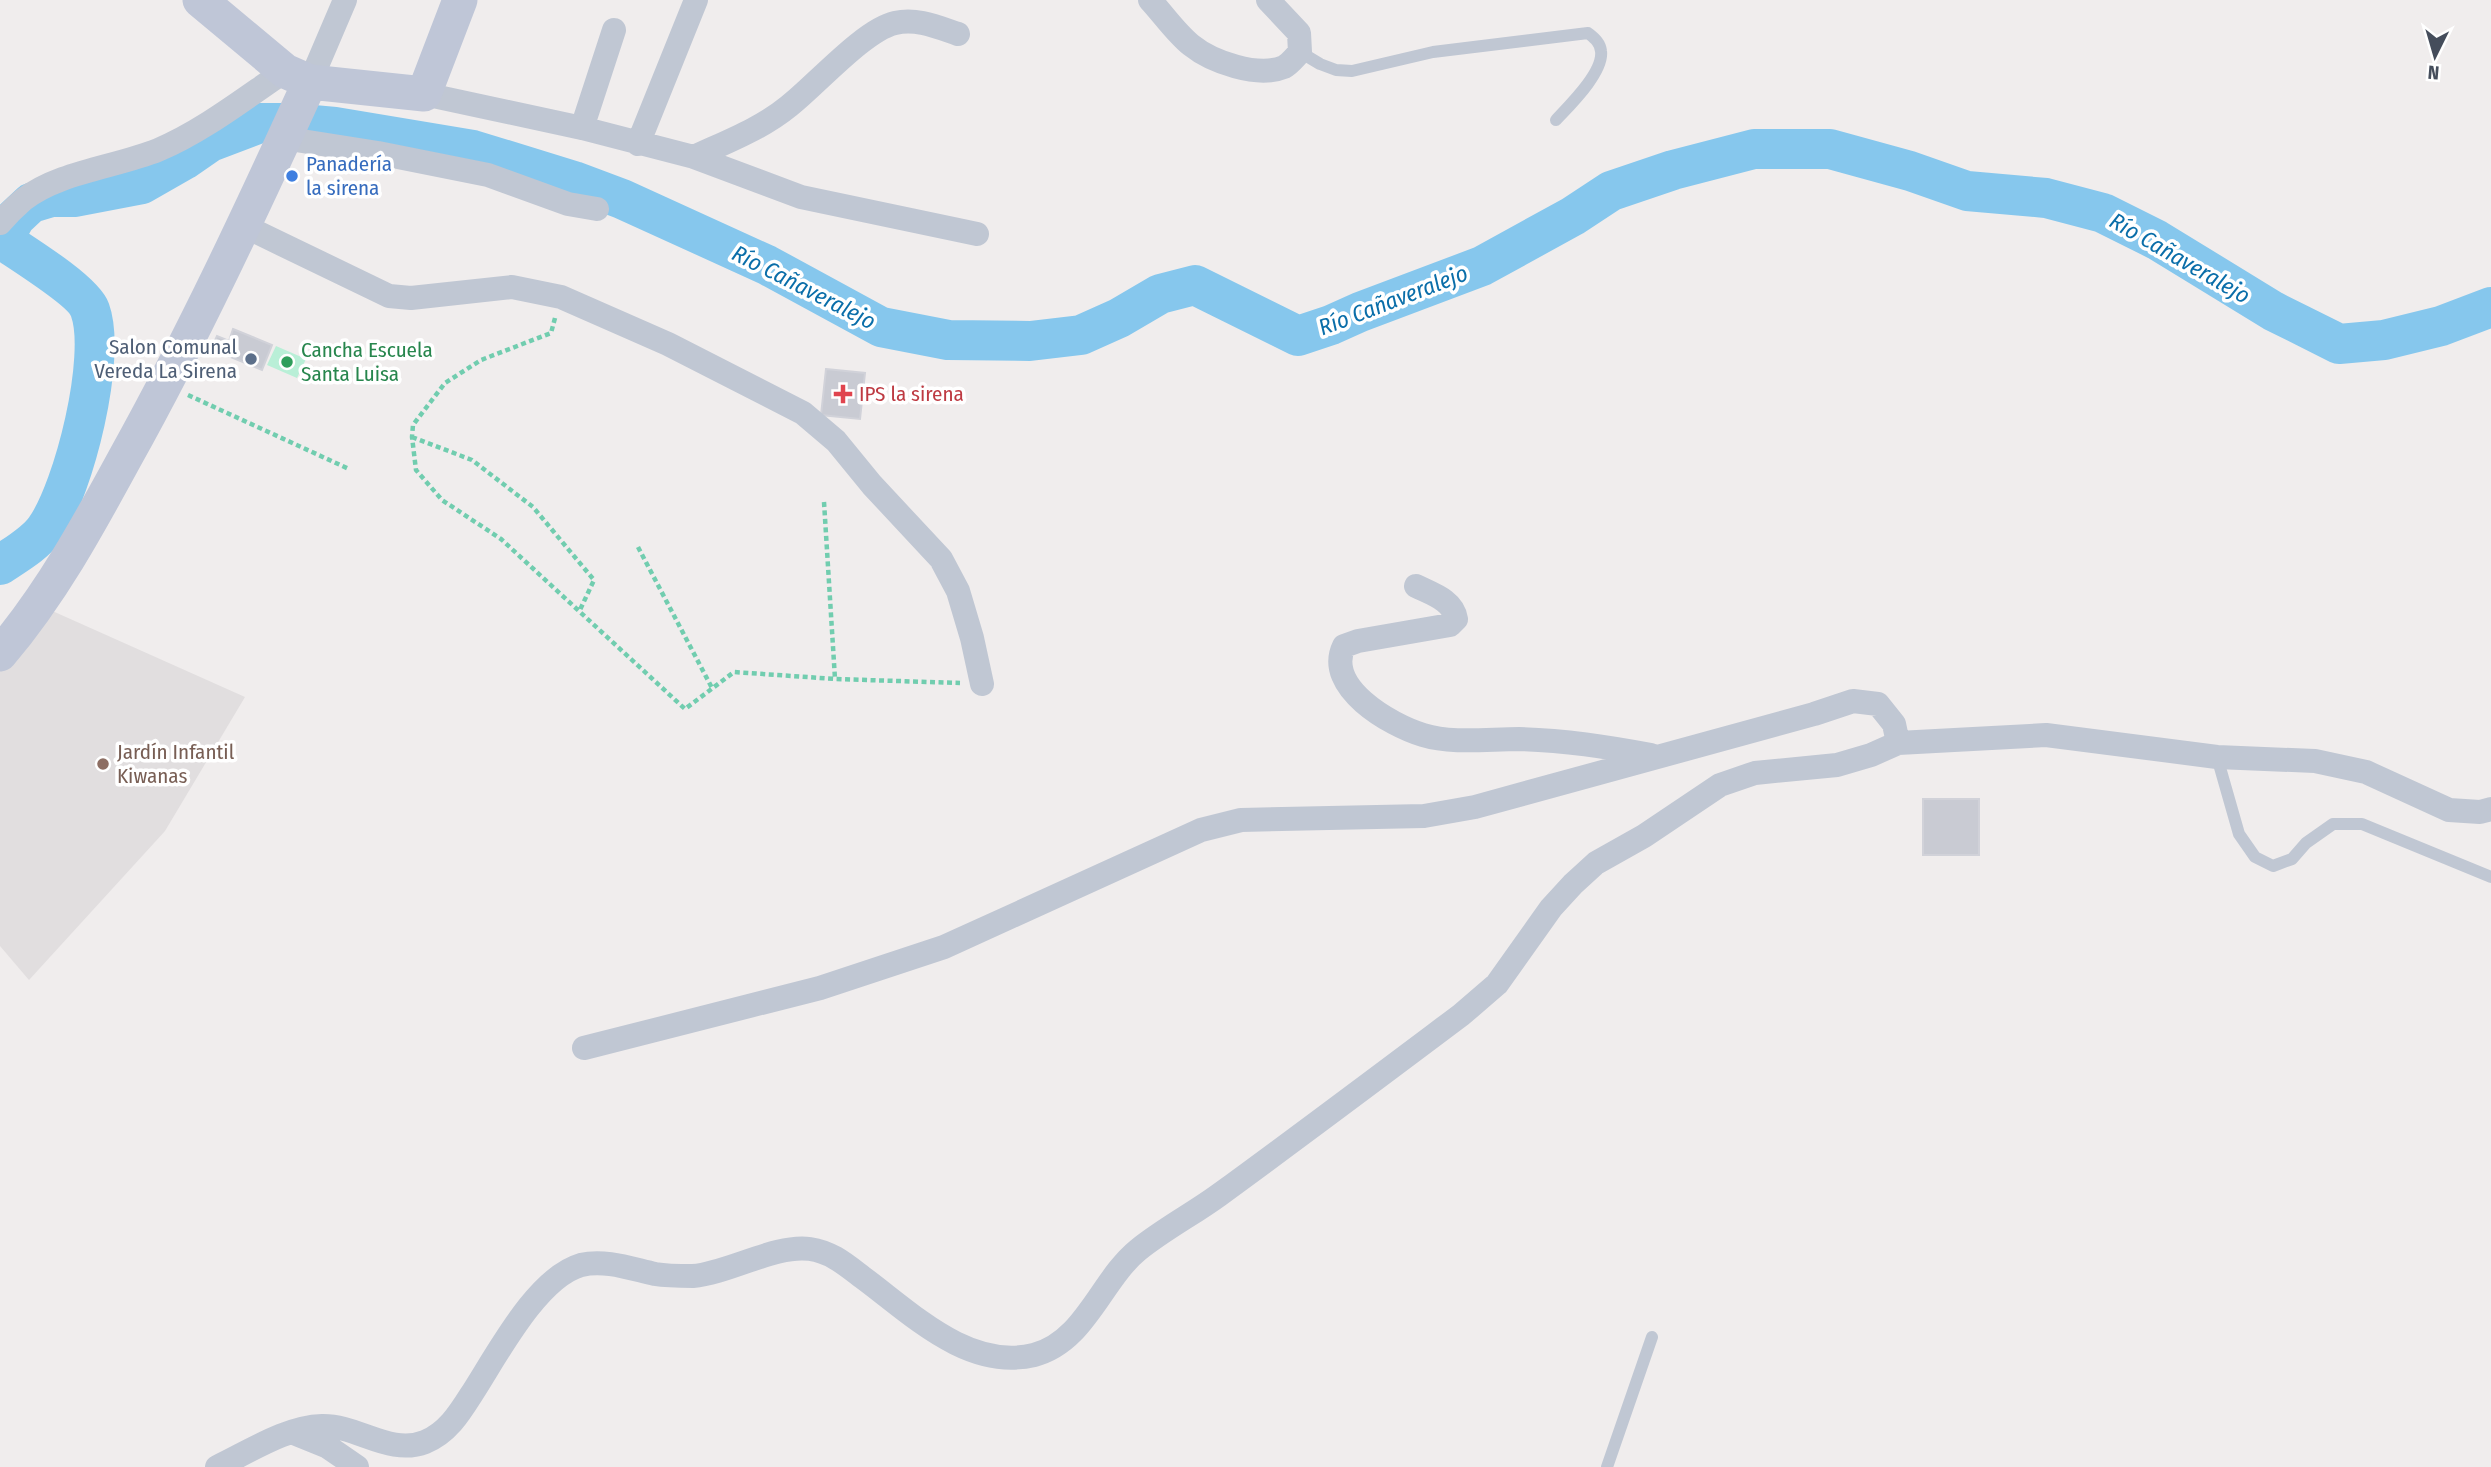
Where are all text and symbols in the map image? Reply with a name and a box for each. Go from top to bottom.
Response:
north arrow [2400,21,2470,91]
text: N [2427,60,2440,84]
place label: Panadería la sirena [306,151,392,201]
marker: Panadería la sirena [284,168,300,184]
water label: Río Cañaveralejo [2105,206,2255,310]
water label: Río Cañaveralejo [727,239,881,335]
water label: Río Cañaveralejo [1314,259,1472,341]
place label: Salon Comunal Vereda La Sirena [94,334,237,384]
place label: Cancha Escuela Santa Luisa [301,337,433,387]
marker: Salon Comunal Vereda La Sirena [243,351,259,367]
marker: Cancha Escuela Santa Luisa [279,354,295,370]
place label: IPS la sirena [859,381,964,407]
marker: IPS la sirena [833,384,853,404]
place label: Jardín Infantil Kiwanas [117,739,235,789]
marker: Jardín Infantil Kiwanas [95,756,111,772]

